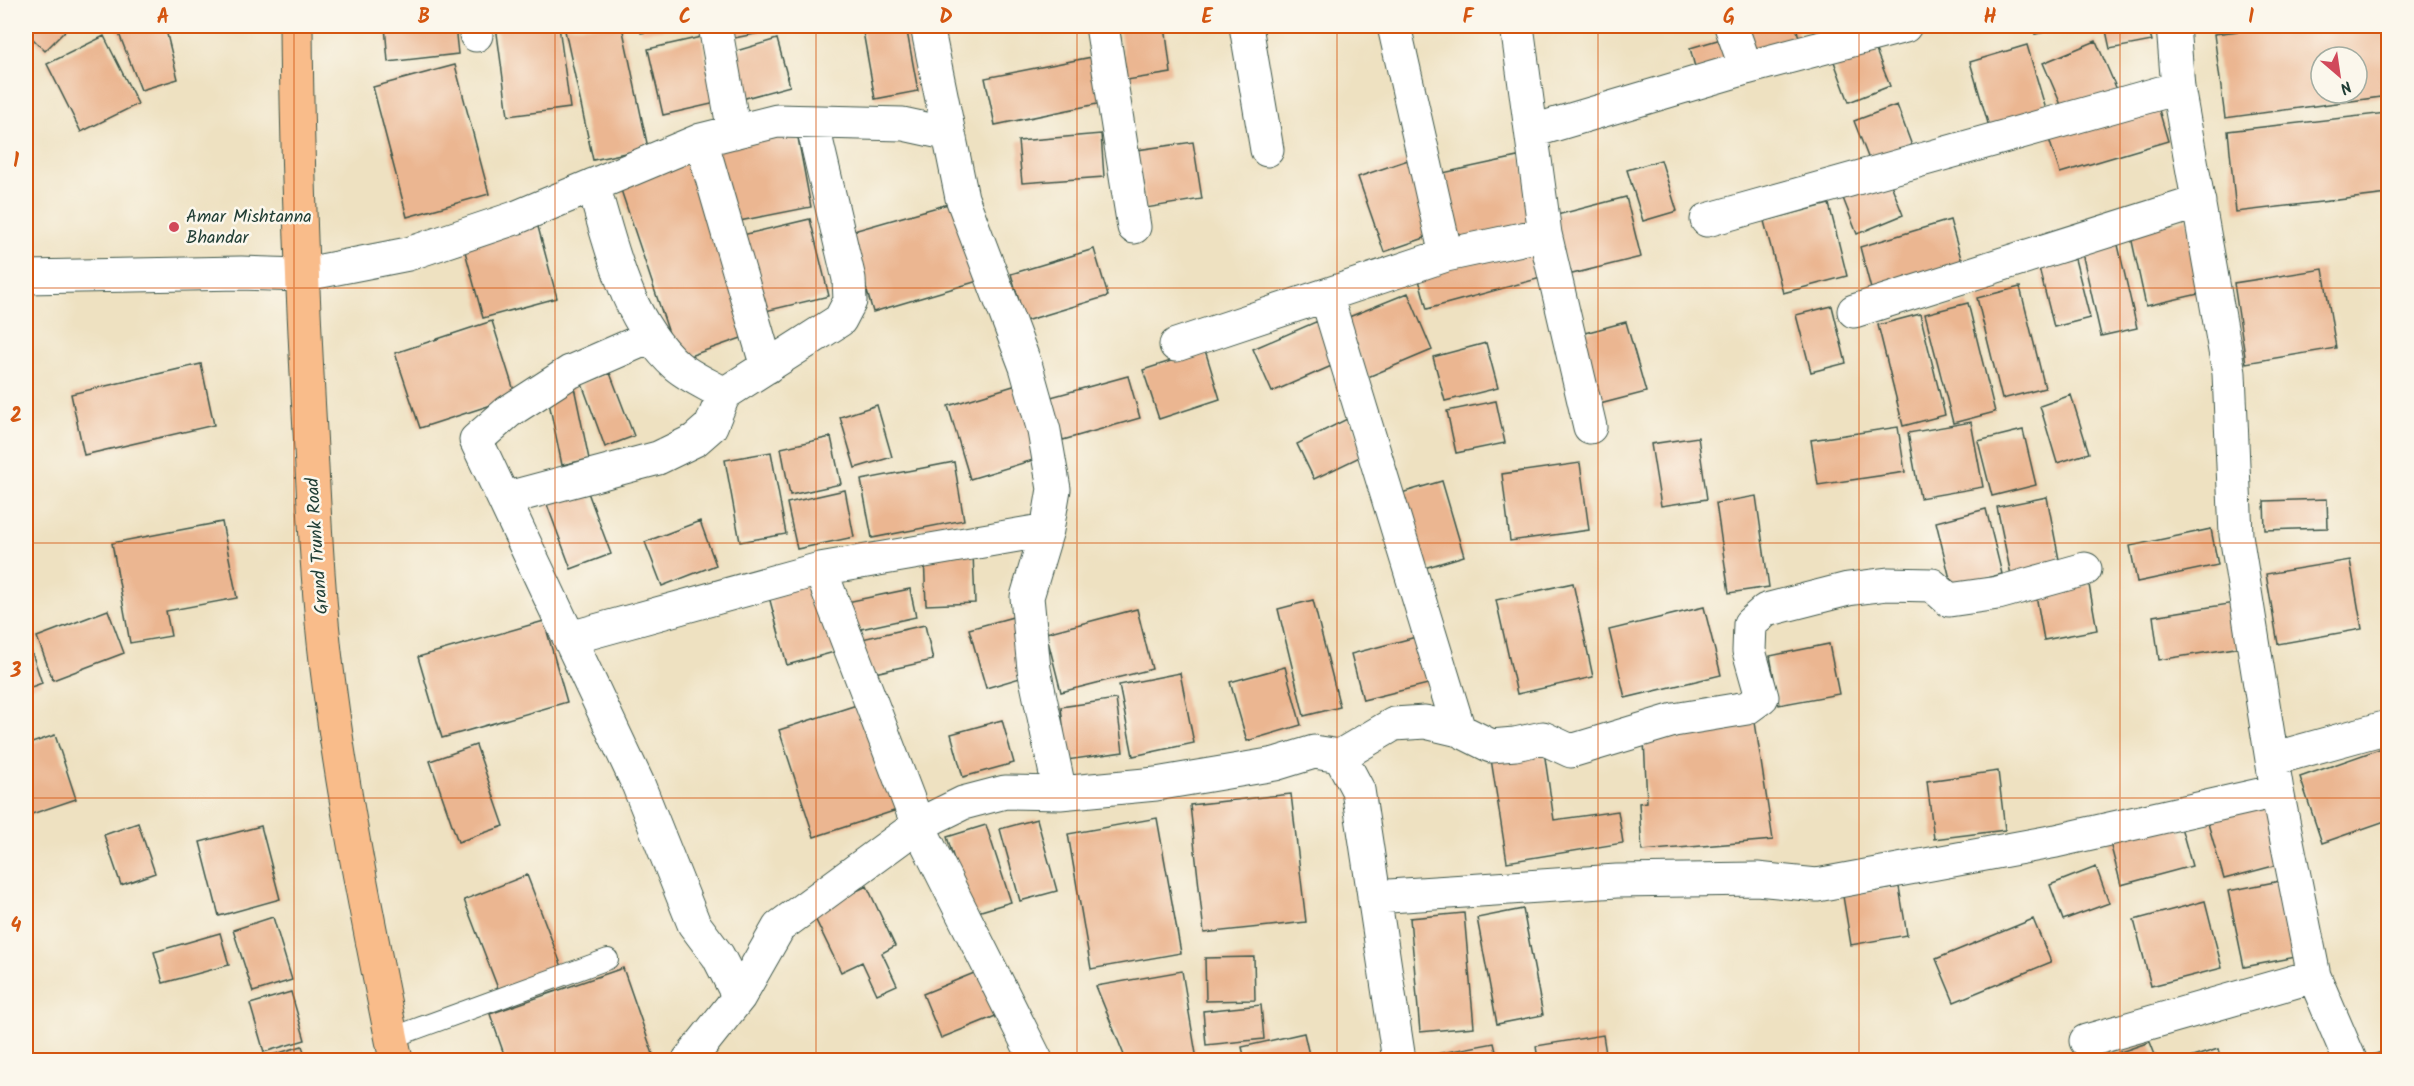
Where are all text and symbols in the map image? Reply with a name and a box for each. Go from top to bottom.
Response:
text: A [157,2,169,34]
text: B [418,2,430,34]
text: C [679,2,691,34]
text: D [939,2,953,34]
text: E [1201,2,1213,34]
text: F [1463,2,1475,34]
text: G [1723,2,1735,34]
text: H [1983,2,1997,34]
text: I [2248,2,2254,34]
north arrow [2309,45,2369,105]
text: N [2335,73,2356,100]
text: 1 [13,146,19,178]
place label: Amar Mishtanna Bhandar [186,203,312,253]
marker: Amar Mishtanna Bhandar [167,220,181,234]
text: 2 [10,401,22,433]
street label: Grand Trunk Road [299,476,337,615]
text: 3 [10,656,22,688]
text: 4 [11,911,22,943]

